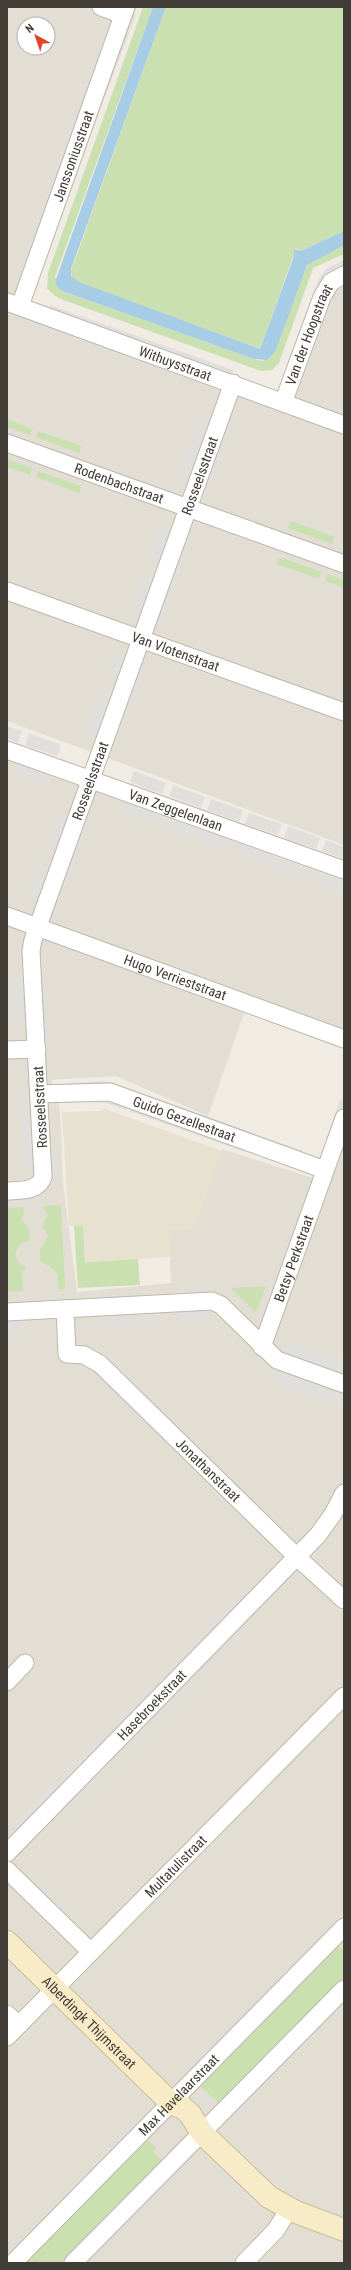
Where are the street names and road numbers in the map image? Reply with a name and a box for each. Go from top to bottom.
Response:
street label: Janssoniusstraat [50,109,97,204]
street label: Van der Hoopstraat [282,281,336,387]
street label: Withuysstraat [137,343,214,384]
street label: Rosseelsstraat [178,435,221,517]
street label: Rodenbachstraat [72,460,166,507]
street label: Van Vlotenstraat [129,628,221,675]
street label: Rosseelsstraat [69,739,112,822]
street label: Van Zeggelenlaan [127,786,225,834]
street label: Hugo Verrieststraat [122,951,228,1003]
street label: Rosseelsstraat [30,1066,50,1148]
street label: Guido Gezellestraat [131,1093,238,1145]
street label: Betsy Perkstraat [271,1213,317,1304]
street label: Jonathanstraat [173,1435,244,1505]
street label: Hasebroekstraat [114,1667,189,1743]
street label: Multatulistraat [142,1832,210,1901]
street label: Alberdingk Thijmstraat [39,1973,139,2072]
street label: Max Havelaarstraat [135,2051,222,2139]

